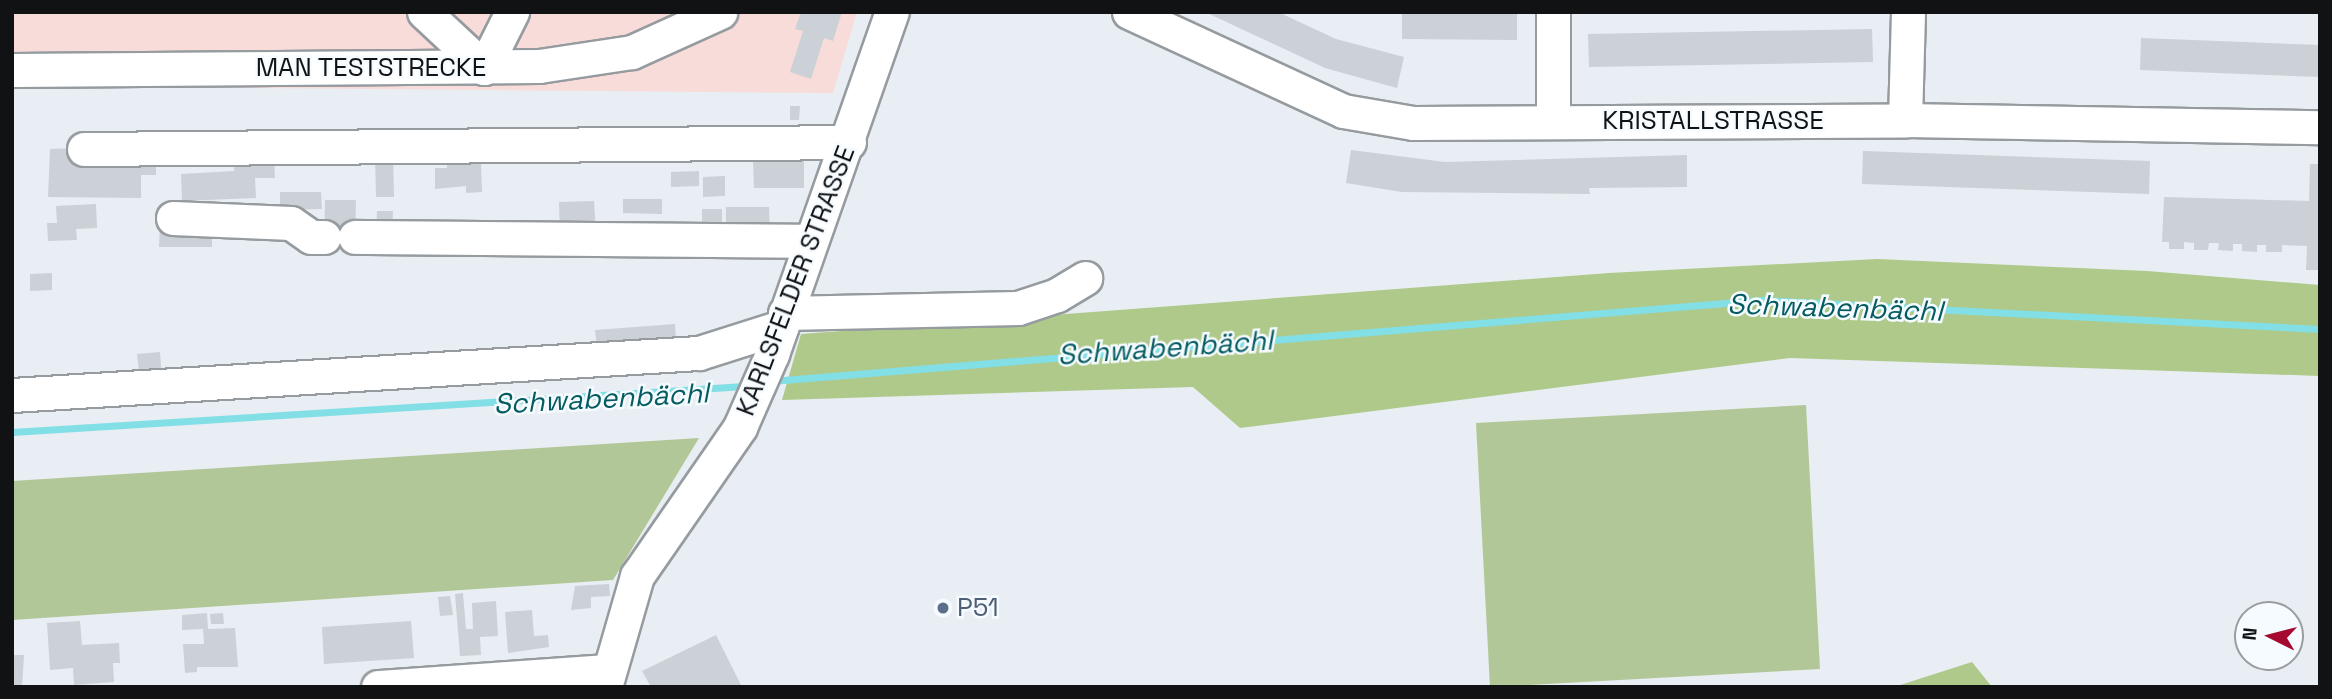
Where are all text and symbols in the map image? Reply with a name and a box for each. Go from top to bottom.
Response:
street label: MAN TESTSTRECKE [255,52,487,84]
street label: KRISTALLSTRASSE [1602,105,1824,137]
street label: KARLSFELDER STRASSE [730,142,862,420]
water label: Schwabenbächl [1727,286,1943,328]
water label: Schwabenbächl [1056,323,1274,371]
water label: Schwabenbächl [493,376,709,420]
place label: P51 [957,592,999,624]
marker: P51 [935,600,951,616]
north arrow [2234,601,2304,671]
text: N [2237,626,2263,642]

